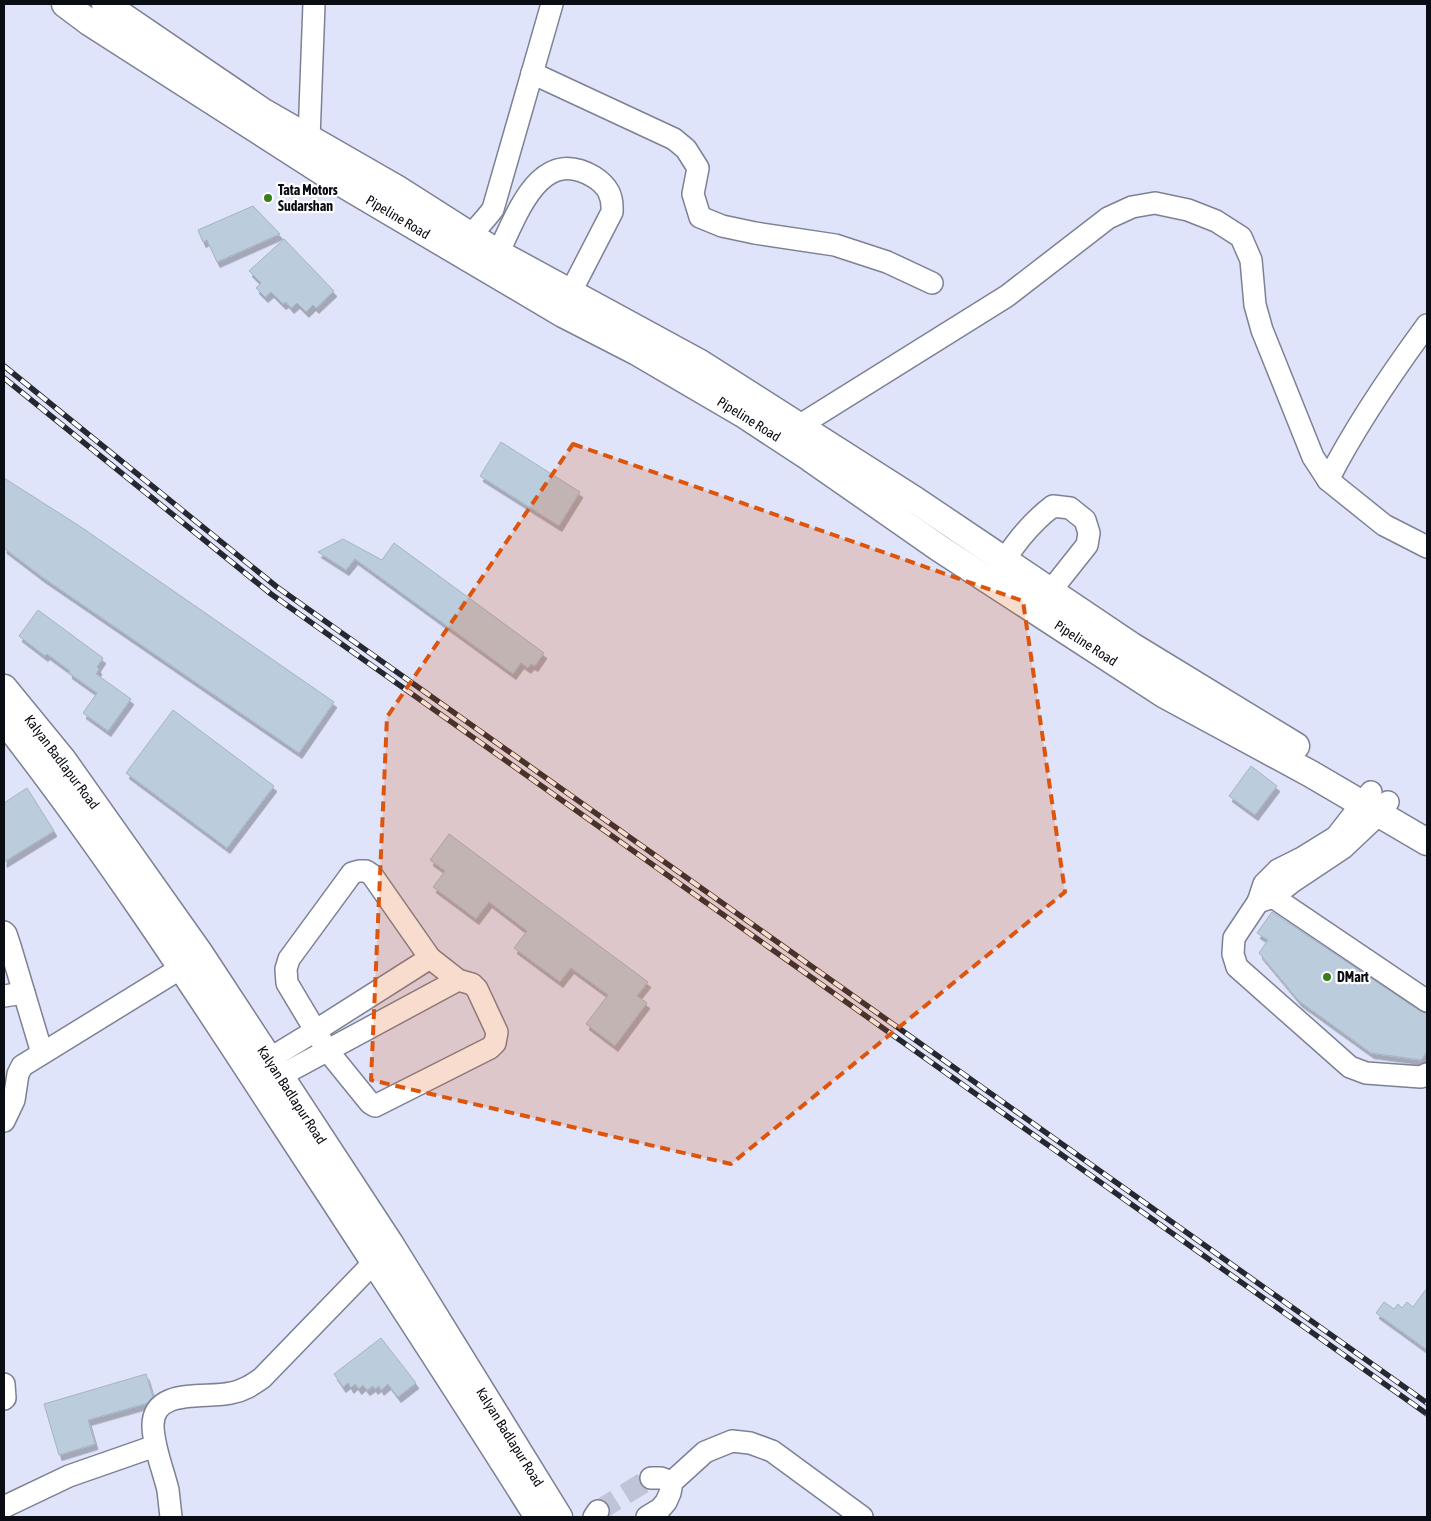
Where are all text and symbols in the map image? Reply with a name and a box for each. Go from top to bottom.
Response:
place label: Tata Motors Sudarshan [278,182,338,214]
marker: Tata Motors Sudarshan [262,192,274,204]
street label: Pipeline Road [363,192,433,242]
street label: Pipeline Road [714,393,784,445]
street label: Pipeline Road [1052,617,1120,669]
street label: Kalyan Badlapur Road [21,712,103,812]
place label: DMart [1337,969,1369,985]
marker: DMart [1321,971,1333,983]
street label: Kalyan Badlapur Road [254,1043,330,1147]
street label: Kalyan Badlapur Road [473,1385,547,1489]

